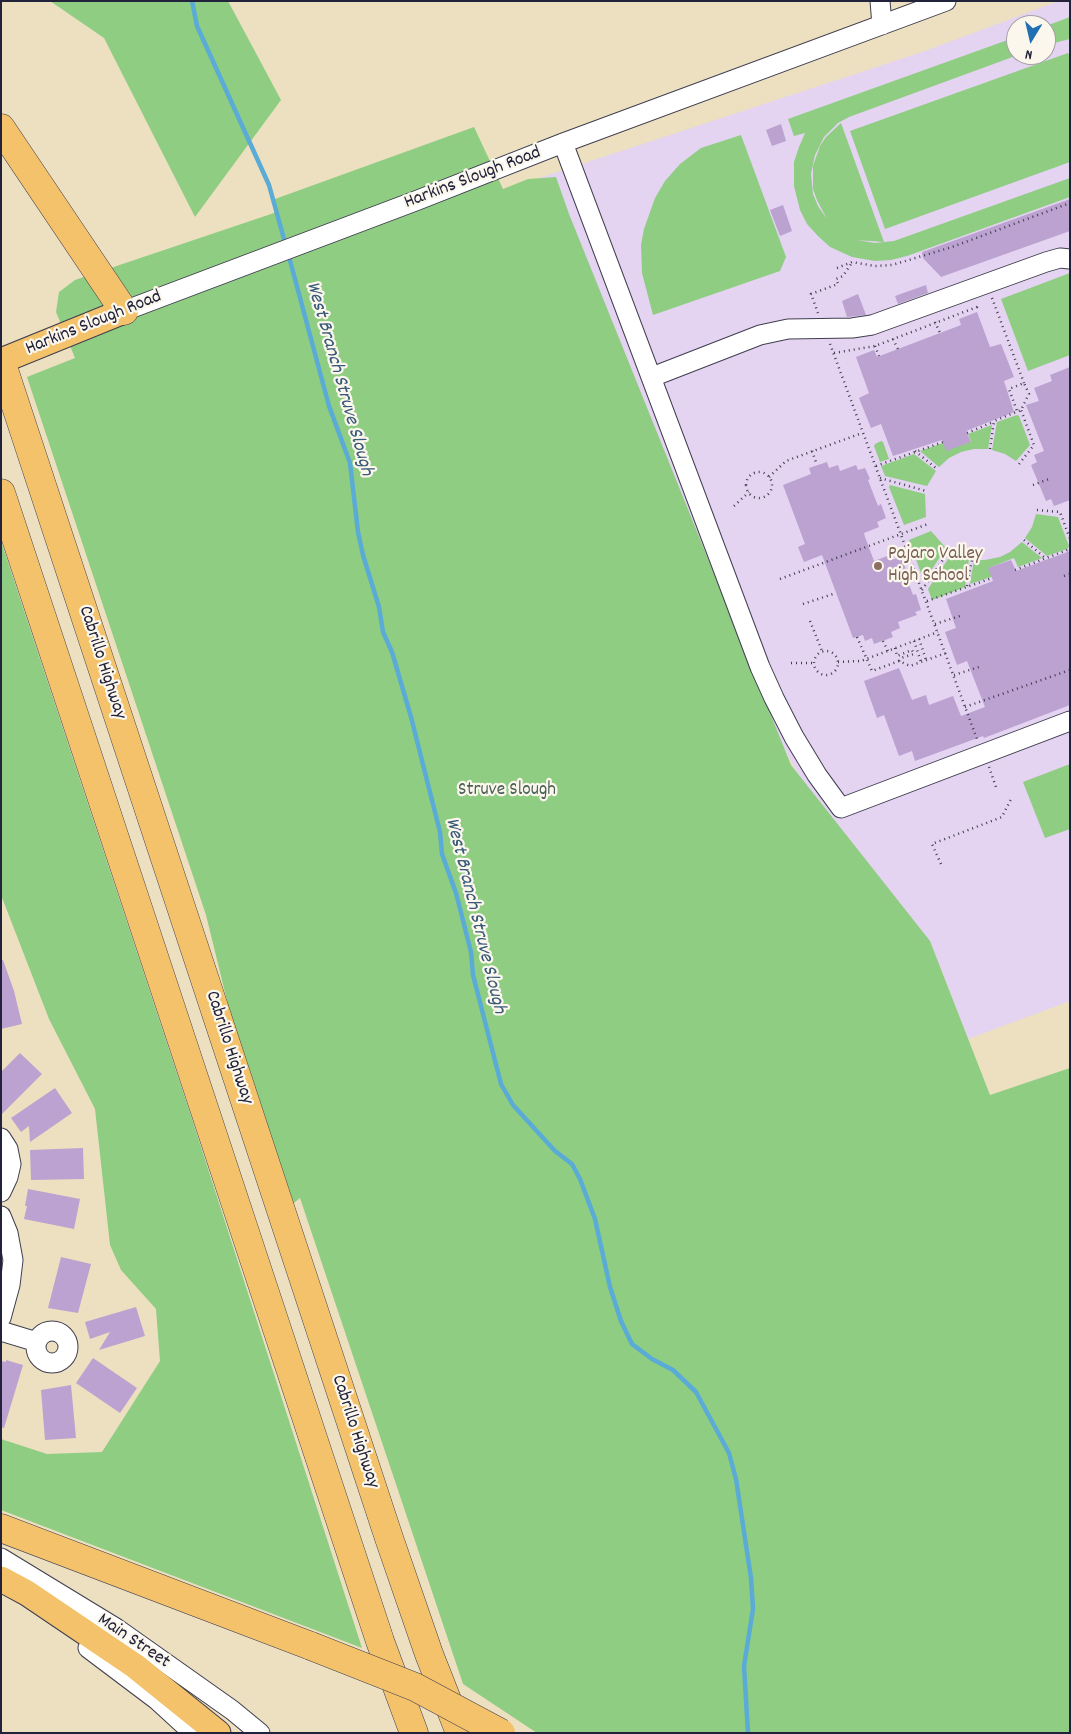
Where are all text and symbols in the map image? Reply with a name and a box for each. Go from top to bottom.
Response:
north arrow [1006,15,1056,65]
text: N [1024,43,1034,64]
street label: Harkins Slough Road [401,142,545,216]
water label: West Branch Struve Slough [299,279,377,479]
street label: Harkins Slough Road [23,286,165,362]
place label: Pajaro Valley High School [888,544,982,588]
marker: Pajaro Valley High School [872,560,884,572]
street label: Cabrillo Highway [72,603,130,723]
park label: Struve Slough [458,780,556,802]
water label: West Branch Struve Slough [438,816,510,1016]
street label: Cabrillo Highway [199,988,257,1108]
street label: Cabrillo Highway [325,1372,383,1492]
street label: Main Street [92,1609,174,1675]

